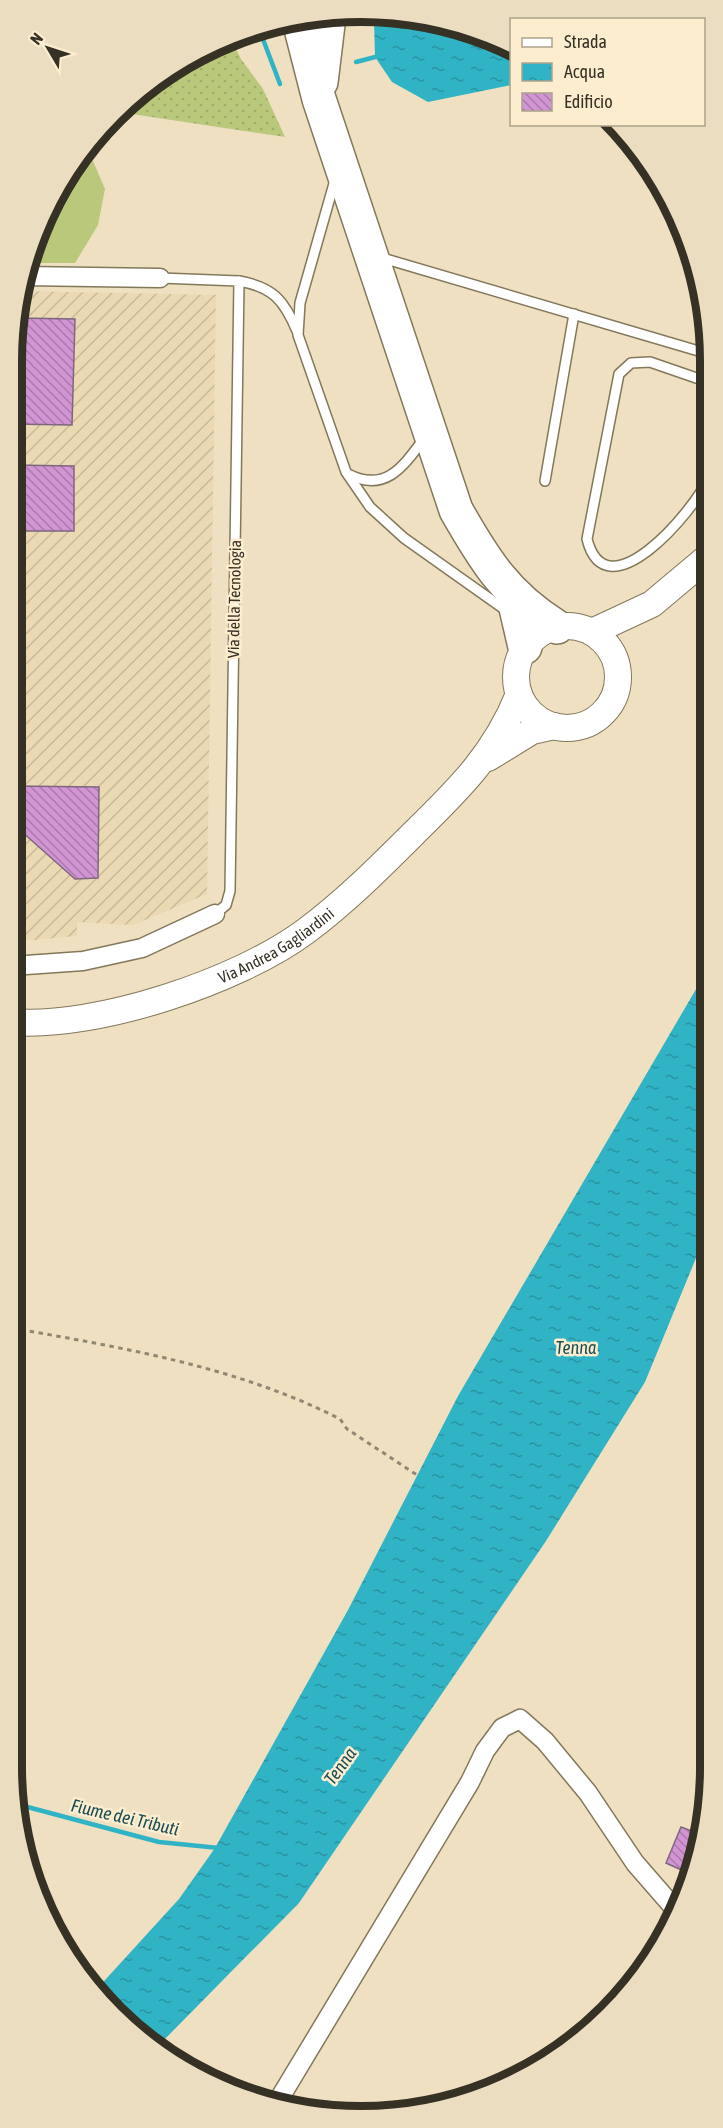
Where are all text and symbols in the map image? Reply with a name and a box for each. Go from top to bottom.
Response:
north arrow [18,18,78,78]
legend [510,18,705,126]
text: N [26,29,46,48]
text: Strada [564,31,607,52]
text: Acqua [564,61,605,82]
text: Edificio [564,91,613,112]
street label: Via della Tecnologia [224,540,245,658]
street label: Via Andrea Gagliardini [215,904,337,987]
water label: Tenna [556,1337,597,1358]
water label: Tenna [320,1743,361,1789]
water label: Fiume dei Tributi [69,1794,181,1840]

